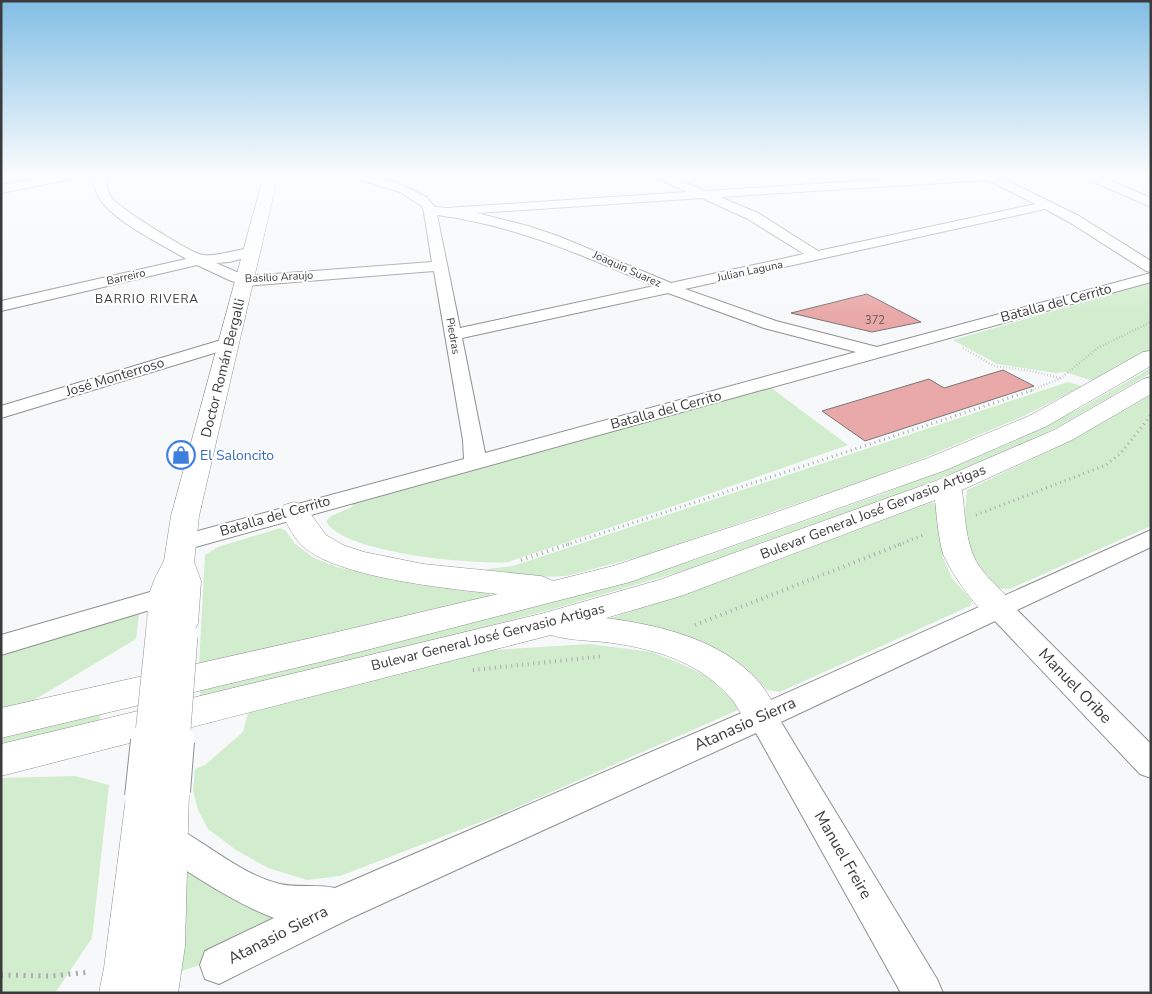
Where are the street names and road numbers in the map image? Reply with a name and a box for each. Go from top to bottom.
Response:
street label: Joaquin Suarez [590,247,664,291]
street label: Julian Laguna [715,257,784,286]
street label: Barreiro [105,265,147,289]
street label: Basilio Araujo [244,268,314,286]
street label: Batalla del Cerrito [998,279,1114,327]
street label: Doctor Román Bergalli [197,296,249,440]
street label: Piedras [442,317,464,355]
street label: José Monterroso [62,353,167,401]
street label: Batalla del Cerrito [608,386,724,434]
street label: Bulevar General José Gervasio Artigas [758,460,989,564]
street label: Batalla del Cerrito [218,491,333,541]
street label: Bulevar General José Gervasio Artigas [369,599,607,675]
street label: Manuel Oribe [1033,643,1117,729]
street label: Atanasio Sierra [691,692,799,756]
street label: Manuel Freire [809,807,877,903]
street label: Atanasio Sierra [224,900,332,970]

